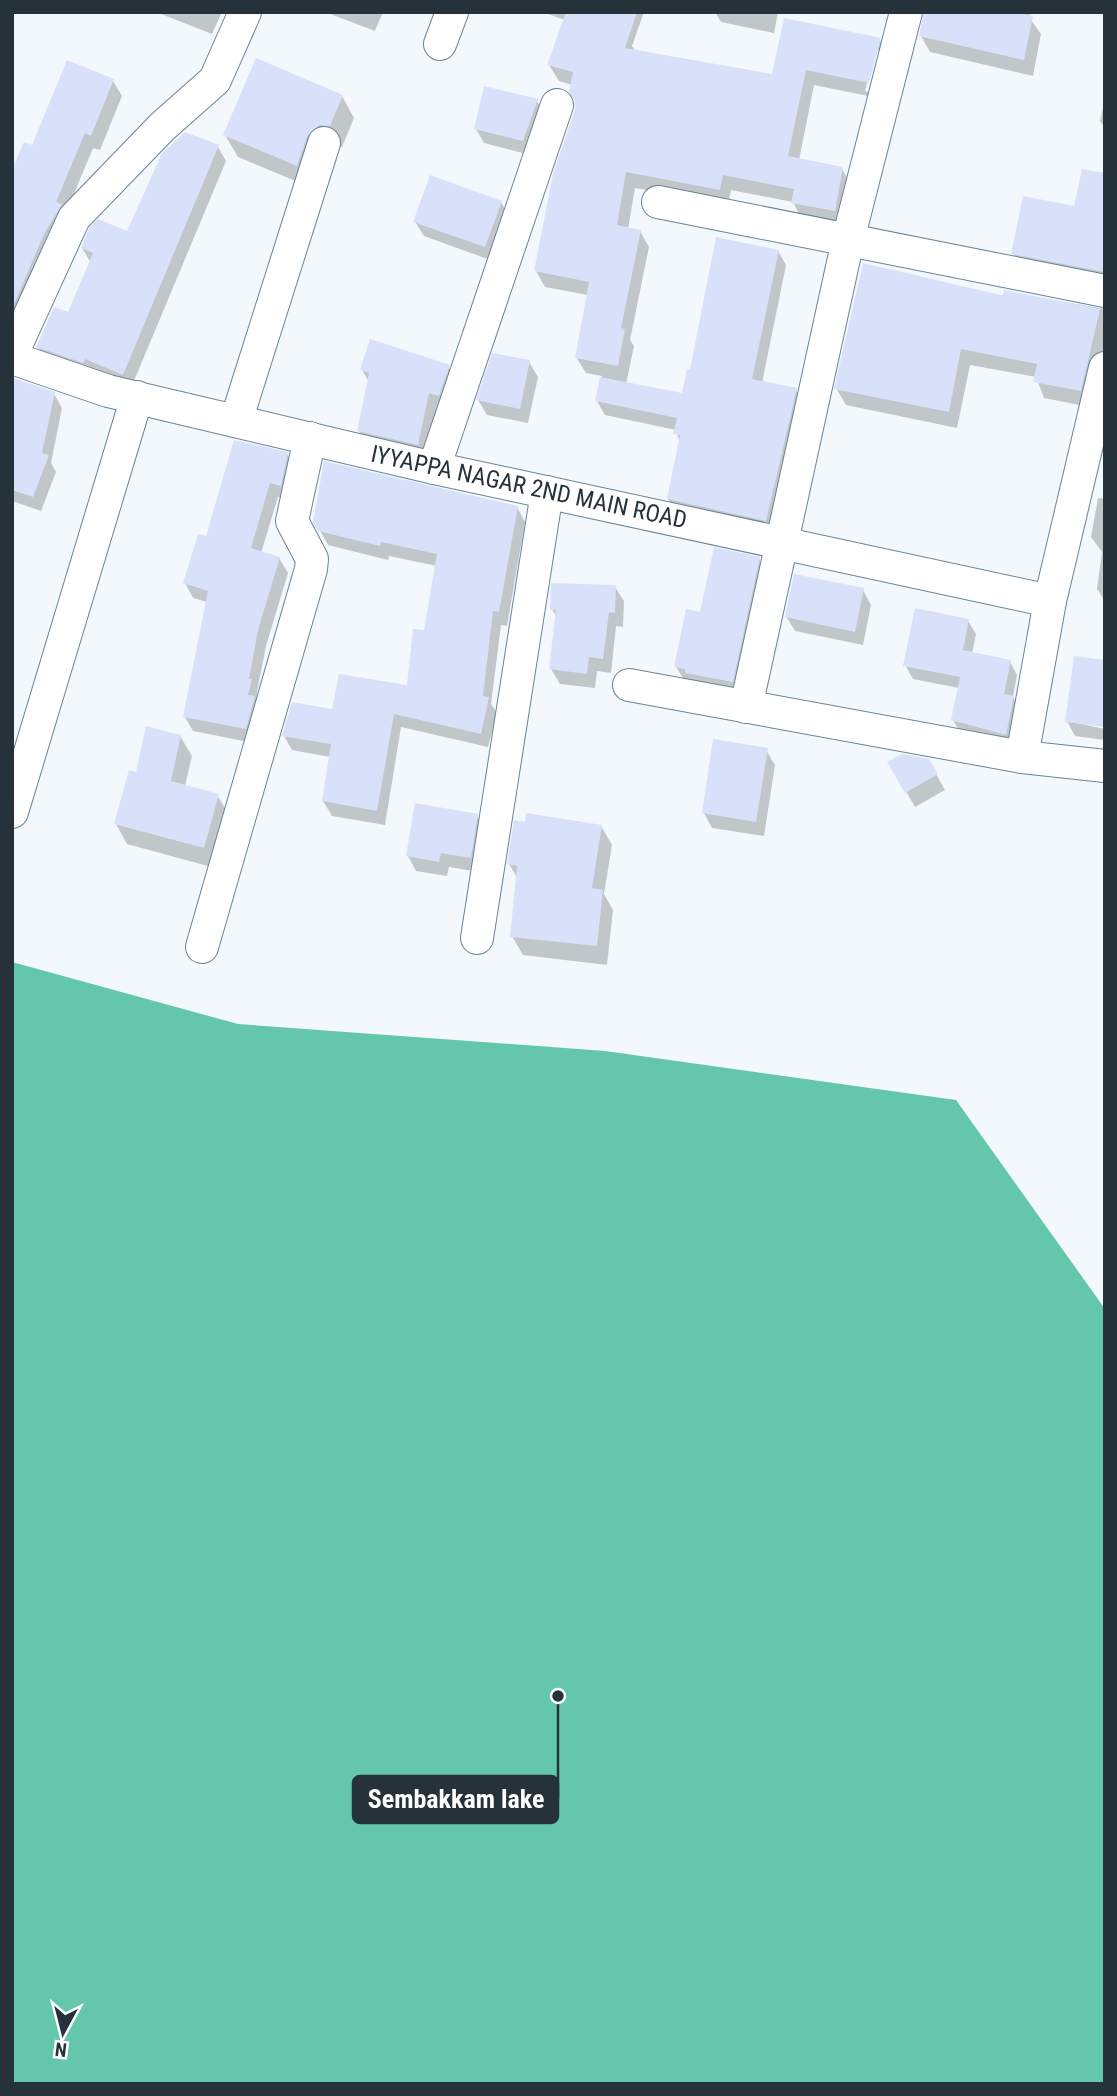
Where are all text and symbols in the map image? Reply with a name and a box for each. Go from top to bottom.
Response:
street label: IYYAPPA NAGAR 2ND MAIN ROAD [369,440,689,534]
callout: Sembakkam lake [353,1776,558,1823]
text: Sembakkam lake [368,1784,544,1814]
north arrow [28,1998,98,2068]
text: N [54,2037,68,2062]

